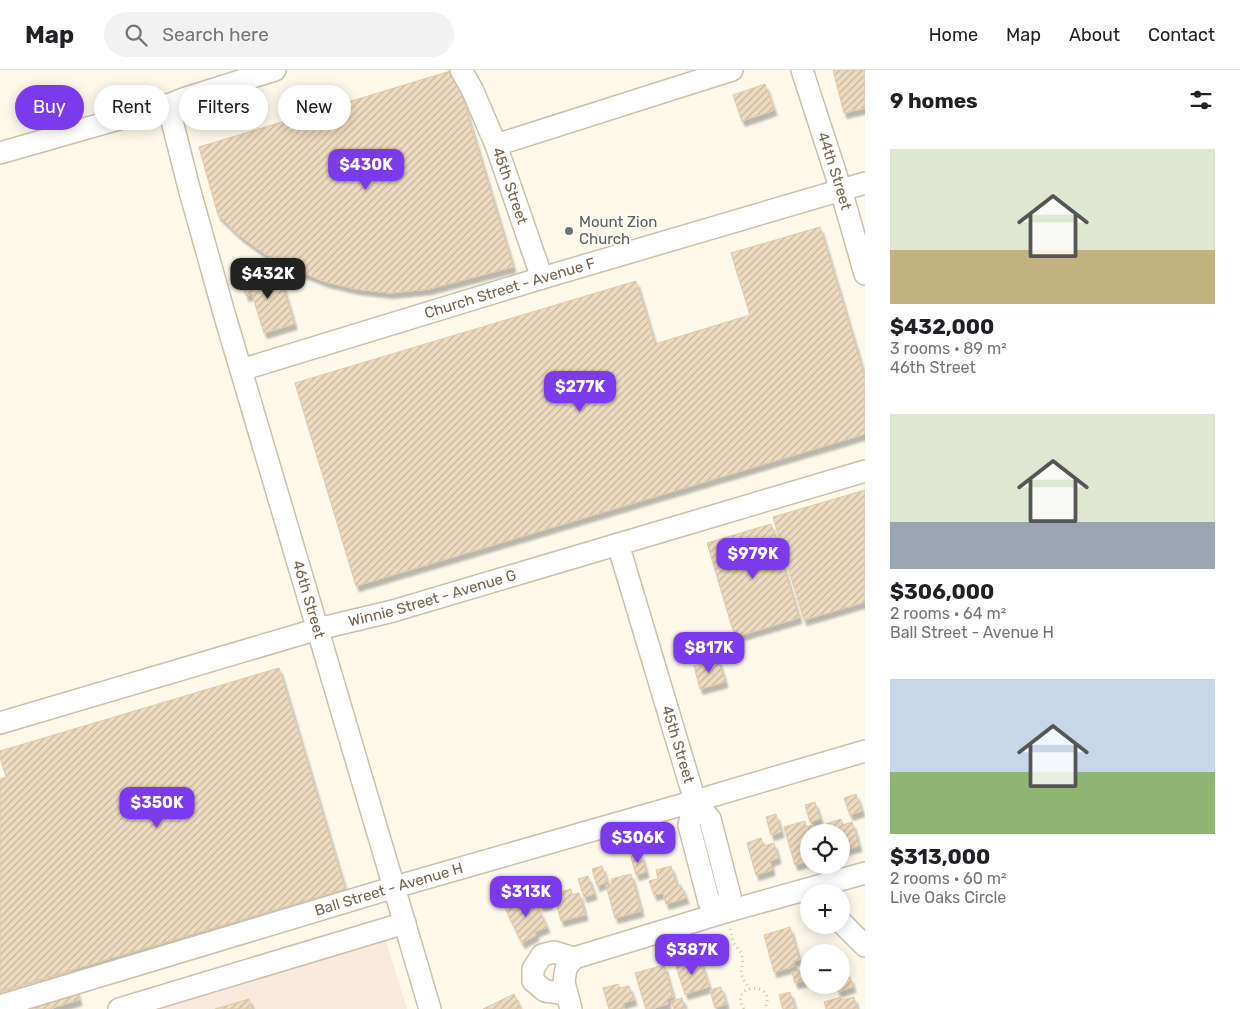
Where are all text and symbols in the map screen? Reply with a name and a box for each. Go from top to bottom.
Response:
search box [104,12,454,57]
text: Map [25,21,74,49]
icon: search [122,21,150,49]
text: Search here [162,23,269,46]
text: Home [929,24,978,46]
text: Map [1006,24,1041,46]
text: About [1069,24,1120,46]
text: Contact [1148,24,1215,46]
chip: Buy [15,85,84,130]
chip: Rent [94,85,169,130]
chip: Filters [179,85,268,130]
chip: New [278,85,351,130]
icon: filters [1187,86,1215,114]
text: 9 homes [890,88,978,113]
street label: 44th Street [814,130,855,212]
street label: 45th Street [488,145,532,227]
pin: $430K [331,148,401,191]
text: $430K [339,155,393,174]
icon: home [1008,181,1098,271]
place label: Mount Zion Church [579,213,657,248]
marker: Mount Zion Church [563,225,575,237]
street label: Church Street - Avenue F [422,254,598,322]
pin: $432K [233,258,303,300]
text: $432K [241,264,295,283]
text: $432,000 [890,314,994,339]
text: 3 rooms · 89 m² [890,339,1007,358]
text: 46th Street [890,358,976,377]
pin: $277K [545,370,615,413]
text: $277K [555,377,605,396]
icon: home [1008,446,1098,536]
pin: $979K [718,538,788,580]
text: $979K [728,544,778,563]
street label: 46th Street [289,558,329,641]
street label: Winnie Street - Avenue G [347,566,518,630]
text: $306,000 [890,579,994,604]
text: 2 rooms · 64 m² [890,604,1006,623]
text: Ball Street - Avenue H [890,623,1054,642]
pin: $817K [674,632,744,674]
text: $817K [684,638,734,657]
street label: 45th Street [658,703,698,785]
icon: home [1008,711,1098,801]
pin: $350K [122,786,192,829]
text: $350K [130,793,184,812]
pin: $306K [603,822,673,864]
map controls [800,824,850,994]
button: locate [800,824,850,874]
text: $306K [611,828,665,847]
text: $313,000 [890,844,990,869]
street label: Ball Street - Avenue H [312,859,465,920]
text: 2 rooms · 60 m² [890,869,1007,888]
pin: $313K [491,876,561,918]
text: $313K [501,882,551,901]
button: + [800,884,850,934]
text: Live Oaks Circle [890,888,1006,907]
pin: $387K [657,934,727,976]
text: $387K [666,940,718,959]
button: − [800,944,850,994]

